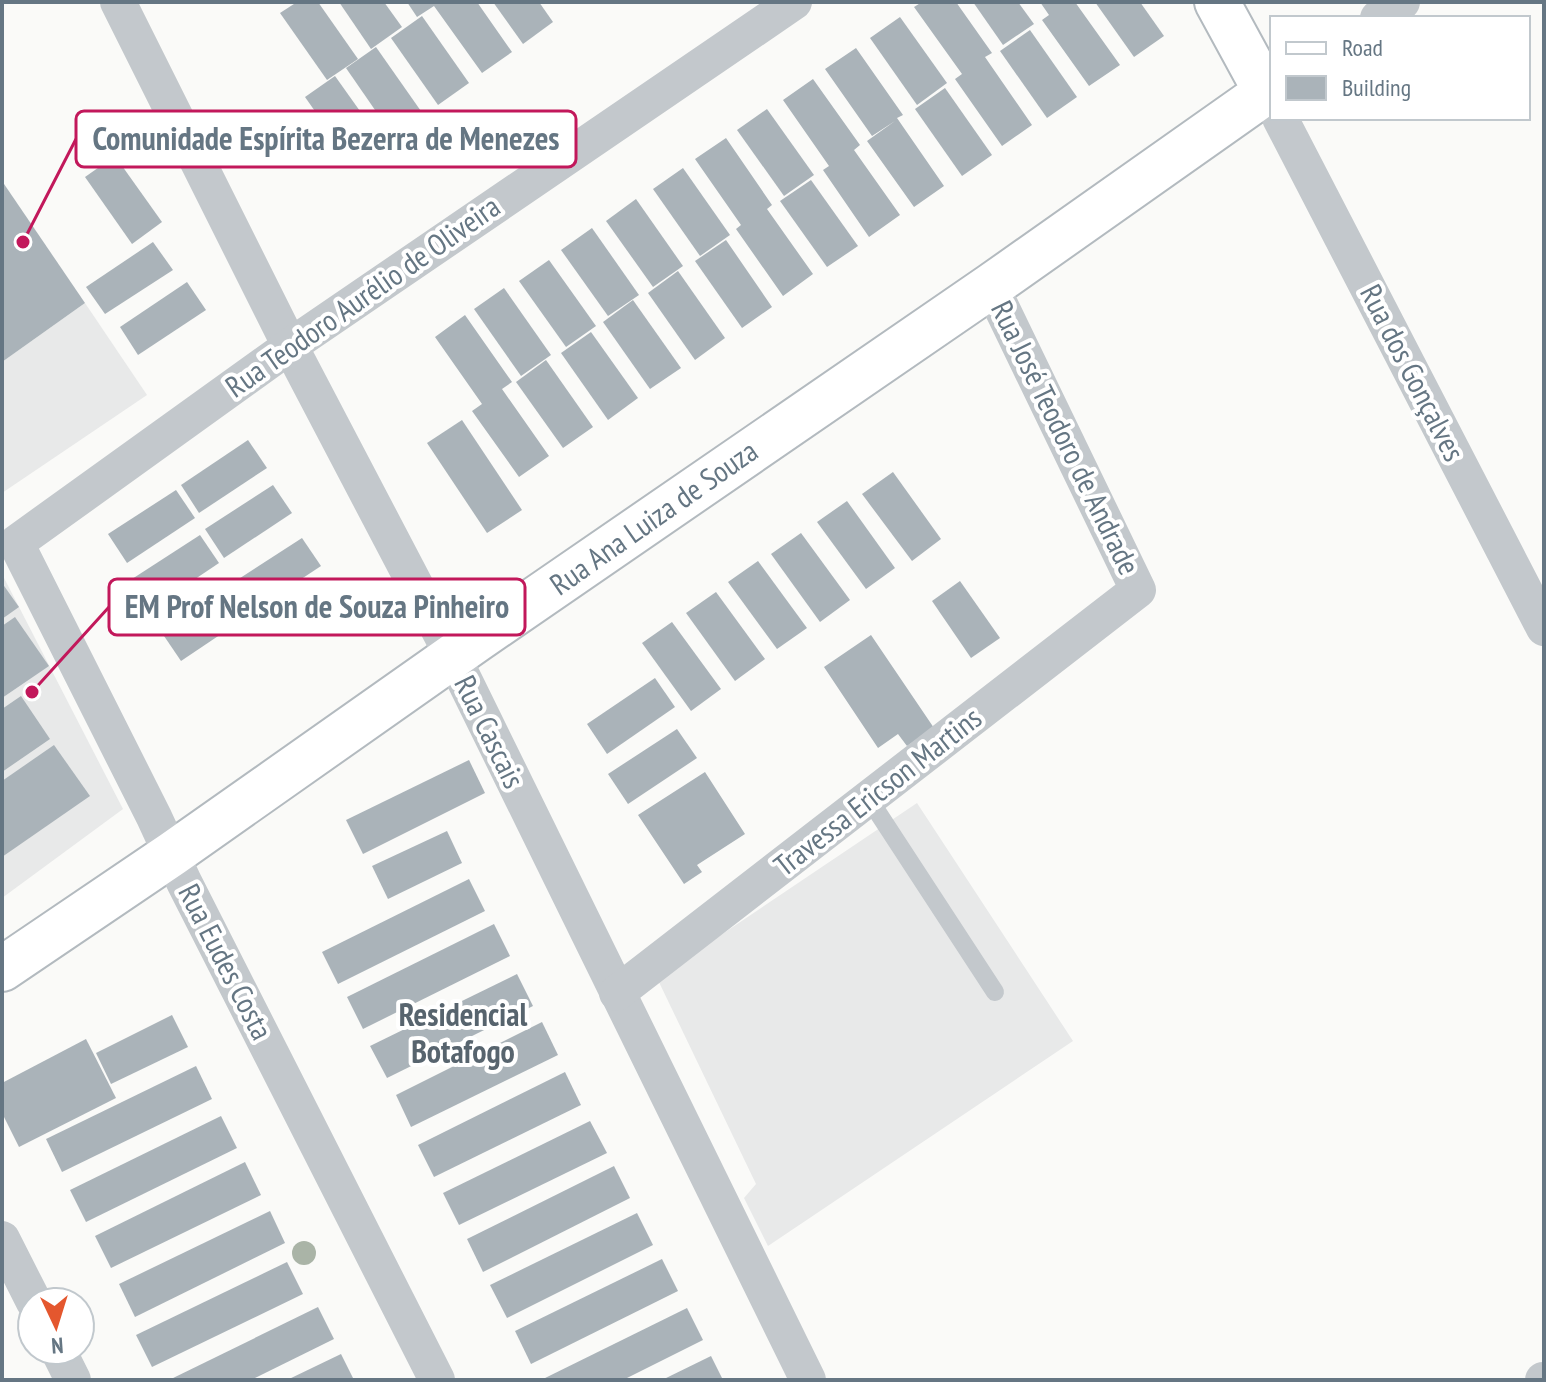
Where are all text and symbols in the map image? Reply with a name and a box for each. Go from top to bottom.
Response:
legend [1270,16,1530,120]
text: Road [1342,32,1383,63]
text: Building [1342,72,1411,103]
callout: Comunidade Espírita Bezerra de Menezes [76,111,576,167]
text: Comunidade Espírita Bezerra de Menezes [92,117,560,159]
street label: Rua Teodoro Aurélio de Oliveira [217,186,507,405]
street label: Rua dos Gonçalves [1352,277,1475,467]
street label: Rua José Teodoro de Andrade [983,294,1150,581]
street label: Rua Ana Luiza de Souza [542,431,765,603]
callout: EM Prof Nelson de Souza Pinheiro [109,579,525,635]
text: EM Prof Nelson de Souza Pinheiro [125,585,509,627]
street label: Rua Cascais [446,669,534,794]
street label: Travessa Ericson Martins [765,698,989,884]
street label: Rua Eudes Costa [170,877,282,1046]
district label: Residencial Botafogo [399,993,528,1072]
north arrow [16,1286,96,1366]
text: N [50,1332,64,1360]

